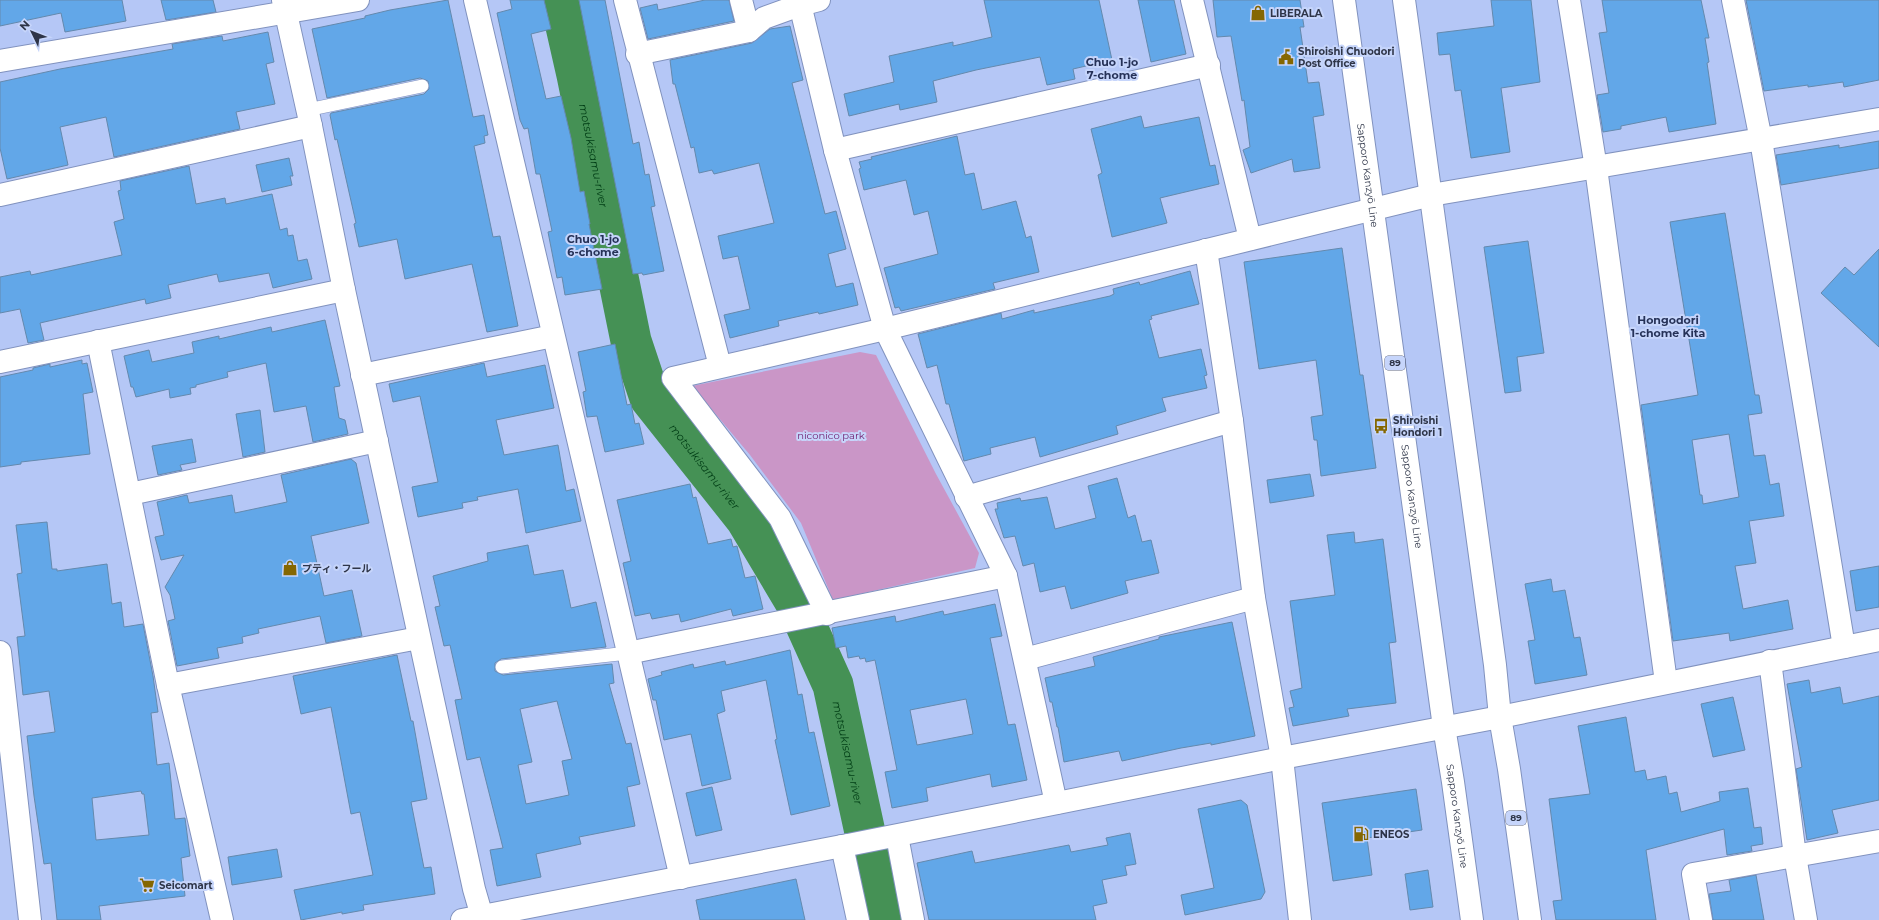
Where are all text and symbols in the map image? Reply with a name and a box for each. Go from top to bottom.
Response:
shop icon: LIBERALA [1249,4,1267,22]
place label: LIBERALA [1270,7,1323,20]
north arrow [12,12,52,52]
text: N [17,17,33,33]
place label: Shiroishi Chuodori Post Office [1298,45,1394,70]
public building icon: Shiroishi Chuodori Post Office [1277,48,1295,66]
district label: Chuo 1-jo 7-chome [1086,55,1138,82]
water label: motsukisamu-river [576,102,611,209]
street label: Sapporo Kanzyō Line [1354,123,1381,228]
district label: Chuo 1-jo 6-chome [567,232,619,259]
district label: Hongodori 1-chome Kita [1631,313,1705,340]
road number: 89 [1385,356,1405,370]
place label: Shiroishi Hondori 1 [1393,414,1442,439]
bus stop icon: Shiroishi Hondori 1 [1372,417,1390,435]
water label: motsukisamu-river [666,421,743,513]
park label: niconico park [797,429,865,442]
street label: Sapporo Kanzyō Line [1398,444,1425,549]
shop icon: プティ・フール [281,559,299,577]
place label: プティ・フール [302,562,371,575]
water label: motsukisamu-river [830,700,866,807]
street label: Sapporo Kanzyō Line [1443,763,1471,869]
road number: 89 [1506,811,1526,825]
fuel station icon: ENEOS [1352,825,1370,843]
place label: ENEOS [1373,828,1410,841]
supermarket icon: Seicomart [138,876,156,894]
place label: Seicomart [159,879,213,892]

